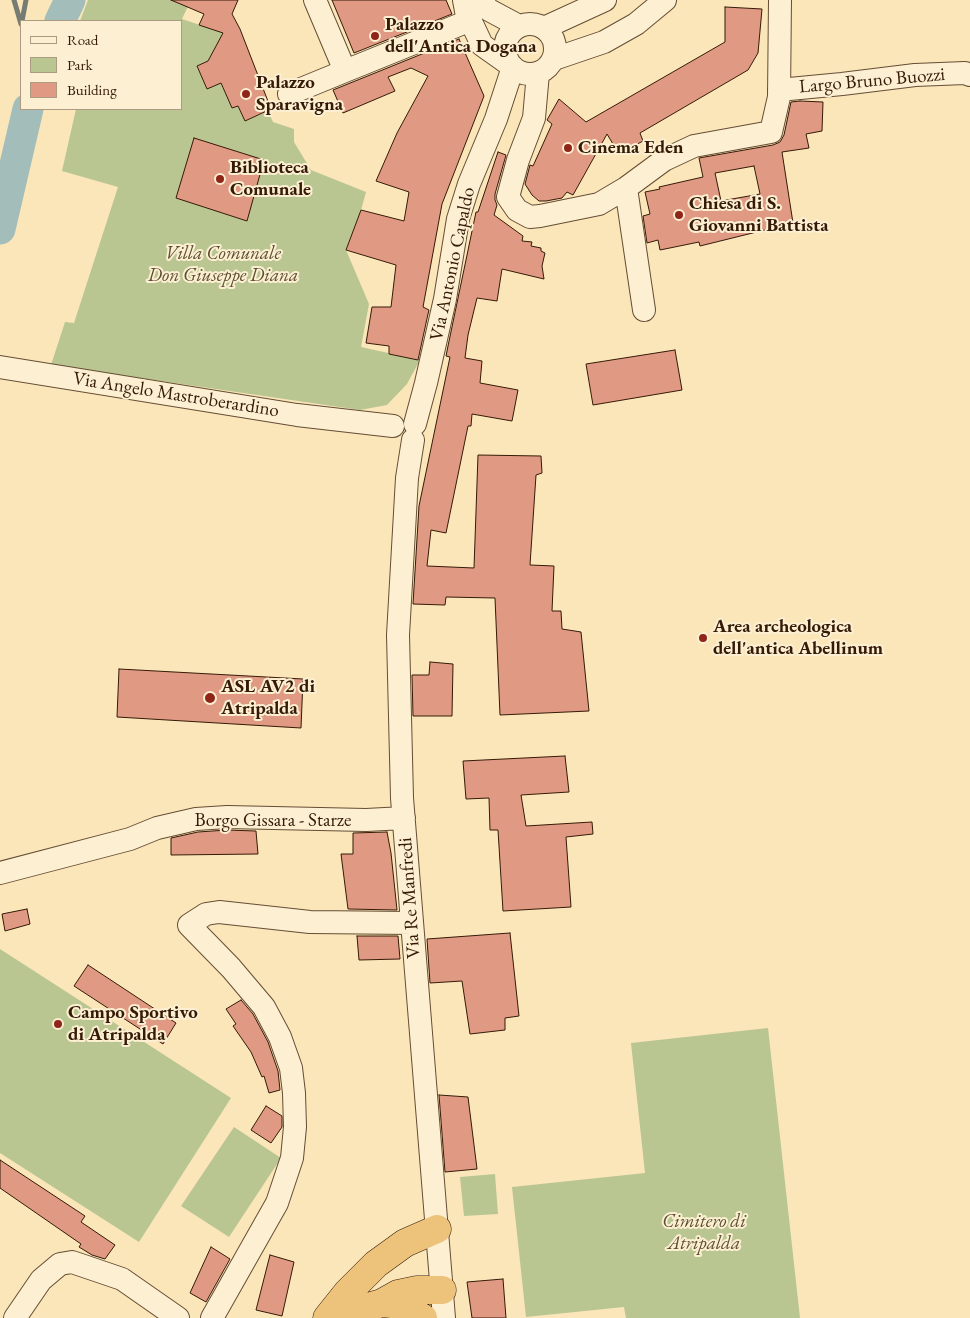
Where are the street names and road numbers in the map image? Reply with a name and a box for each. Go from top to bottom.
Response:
street label: Largo Bruno Buozzi [798,63,946,99]
street label: Via Antonio Capaldo [426,185,480,343]
street label: Via Angelo Mastroberardino [71,367,281,423]
street label: Borgo Gissara - Starze [195,810,351,832]
street label: Via Re Manfredi [394,837,426,959]

